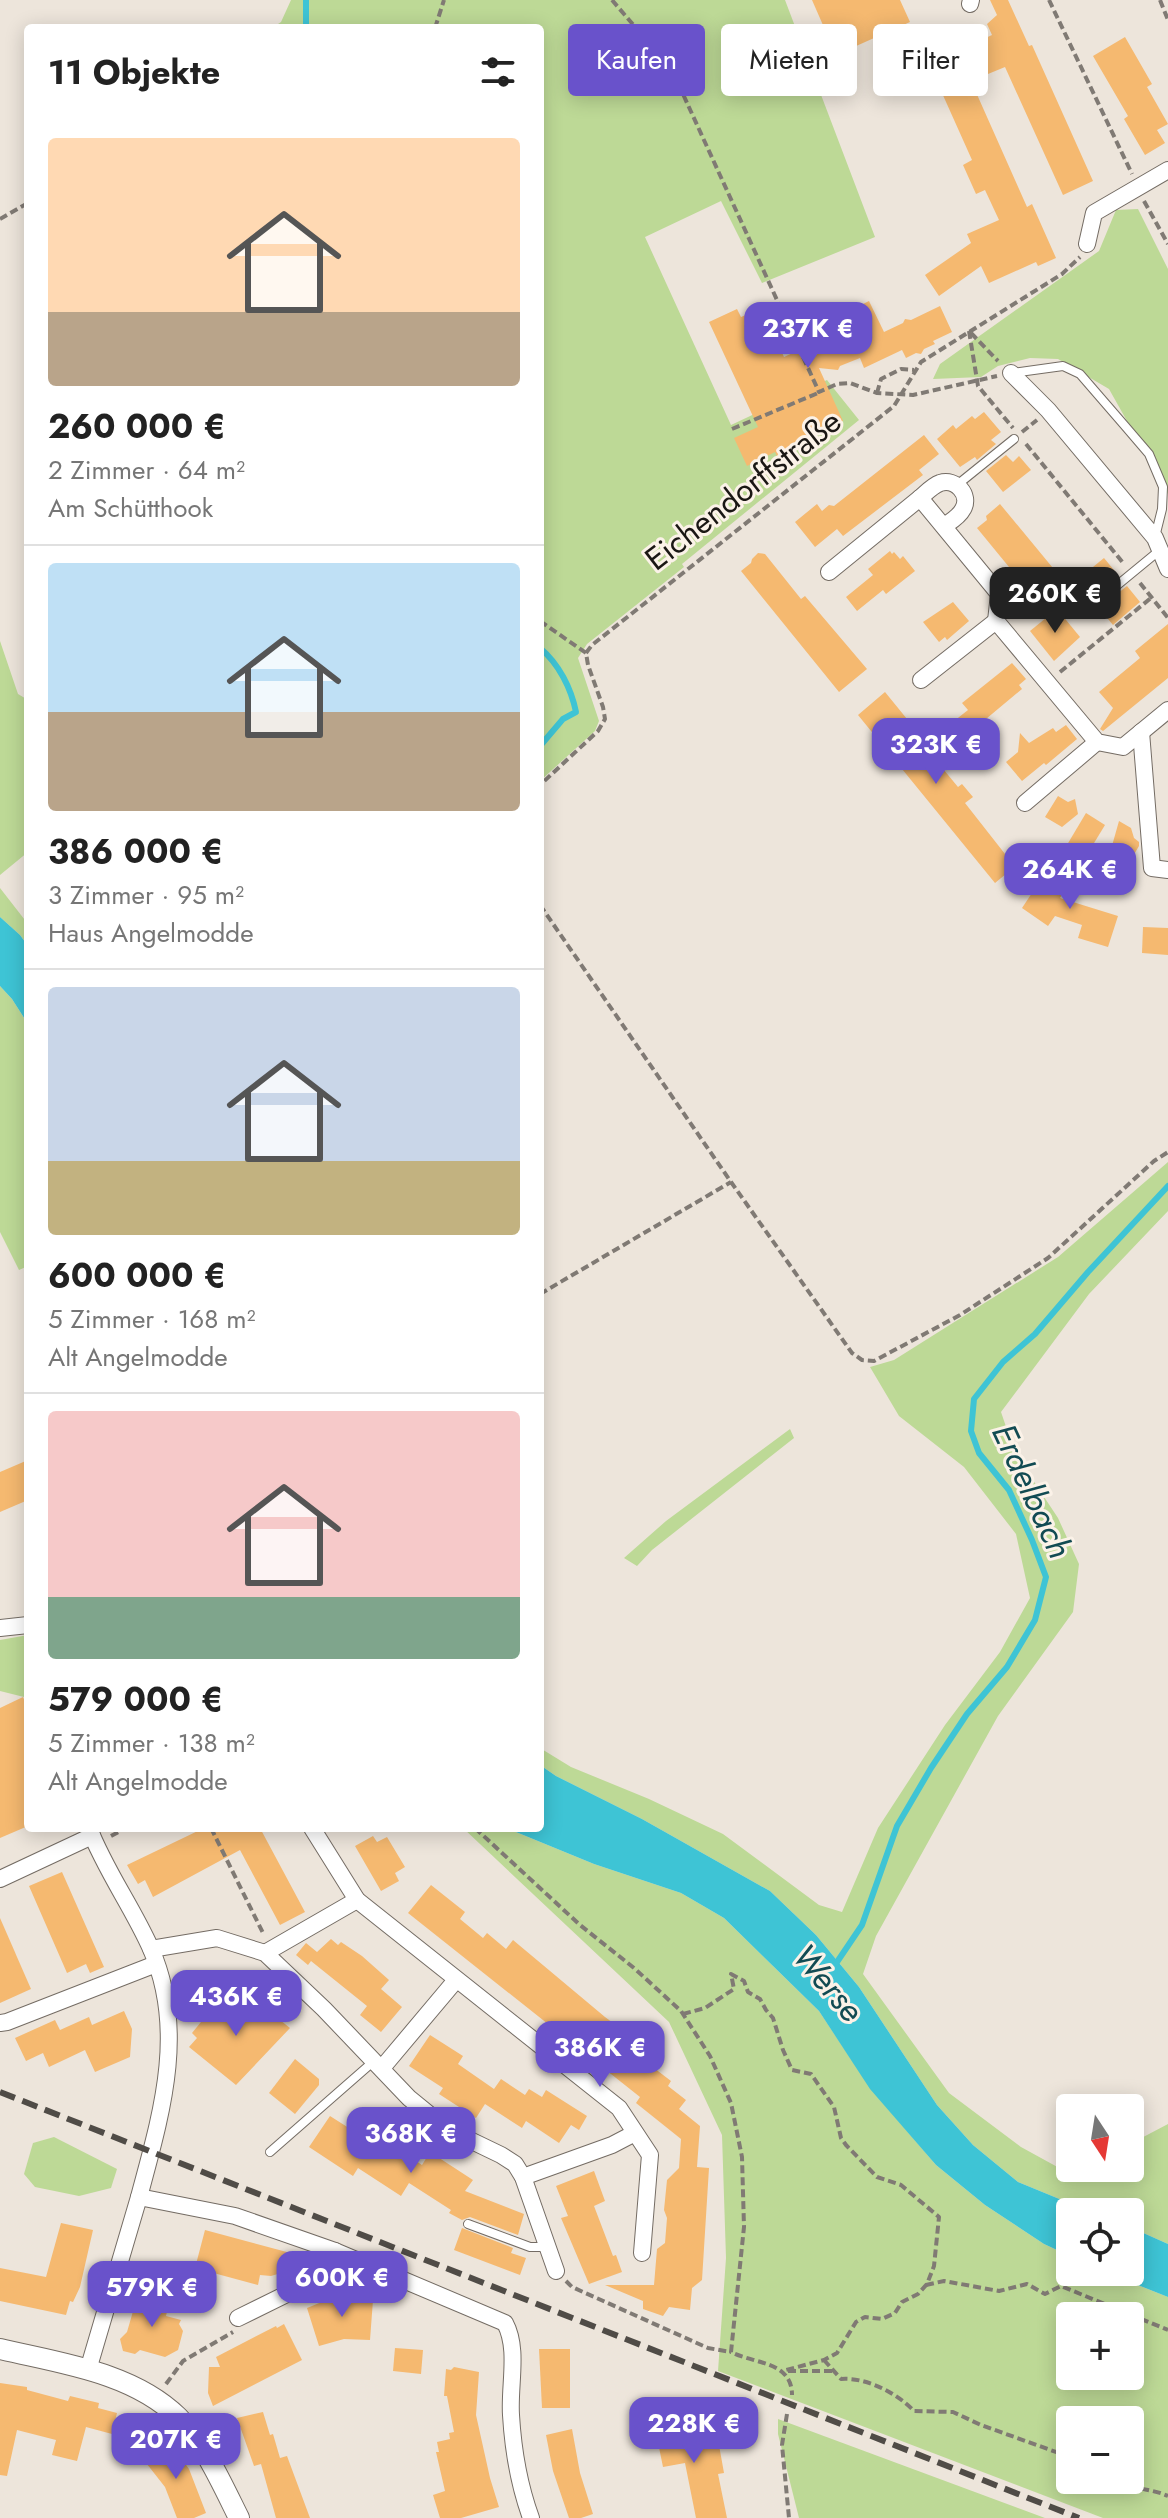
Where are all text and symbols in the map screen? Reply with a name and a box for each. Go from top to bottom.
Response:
chip: Kaufen [568,24,705,96]
chip: Mieten [721,24,857,96]
chip: Filter [873,24,988,96]
text: 11 Objekte [48,48,220,97]
icon: filters [476,50,520,94]
icon: home [212,190,356,334]
pin: 237K € [743,302,873,370]
text: 237K € [762,309,854,347]
street label: Eichendorffstraße [635,399,851,581]
text: 260 000 € [48,402,226,451]
text: 2 Zimmer · 64 m² [48,451,245,489]
text: Am Schütthook [48,489,213,527]
pin: 260K € [990,567,1120,635]
text: 260K € [1008,574,1102,612]
icon: home [212,615,356,759]
pin: 323K € [871,718,1001,786]
text: 323K € [890,725,982,763]
text: 386 000 € [48,827,223,876]
pin: 264K € [1005,843,1135,911]
text: 264K € [1022,850,1118,888]
text: 3 Zimmer · 95 m² [48,876,244,914]
text: Haus Angelmodde [48,914,254,952]
icon: home [212,1039,356,1183]
text: 600 000 € [48,1251,226,1300]
text: 5 Zimmer · 168 m² [48,1300,256,1338]
text: Alt Angelmodde [48,1338,228,1376]
water label: Erdelbach [979,1416,1085,1566]
icon: home [212,1463,356,1607]
text: 579 000 € [48,1675,223,1724]
text: 5 Zimmer · 138 m² [48,1724,255,1762]
text: Alt Angelmodde [48,1762,228,1800]
water label: Werse [781,1933,875,2033]
pin: 436K € [171,1970,301,2038]
text: 436K € [189,1977,283,2015]
pin: 386K € [535,2021,665,2089]
text: 386K € [554,2028,646,2066]
north arrow [1056,2094,1144,2182]
map controls [1056,2094,1144,2494]
pin: 368K € [346,2107,476,2175]
text: 368K € [365,2114,457,2152]
button: locate [1056,2198,1144,2286]
pin: 600K € [277,2251,407,2319]
text: 600K € [295,2258,389,2296]
pin: 579K € [87,2261,217,2329]
text: 579K € [106,2268,198,2306]
button: + [1056,2302,1144,2390]
pin: 228K € [629,2397,759,2465]
text: 228K € [647,2404,741,2442]
button: − [1056,2406,1144,2494]
pin: 207K € [111,2413,241,2481]
text: 207K € [130,2420,222,2458]

